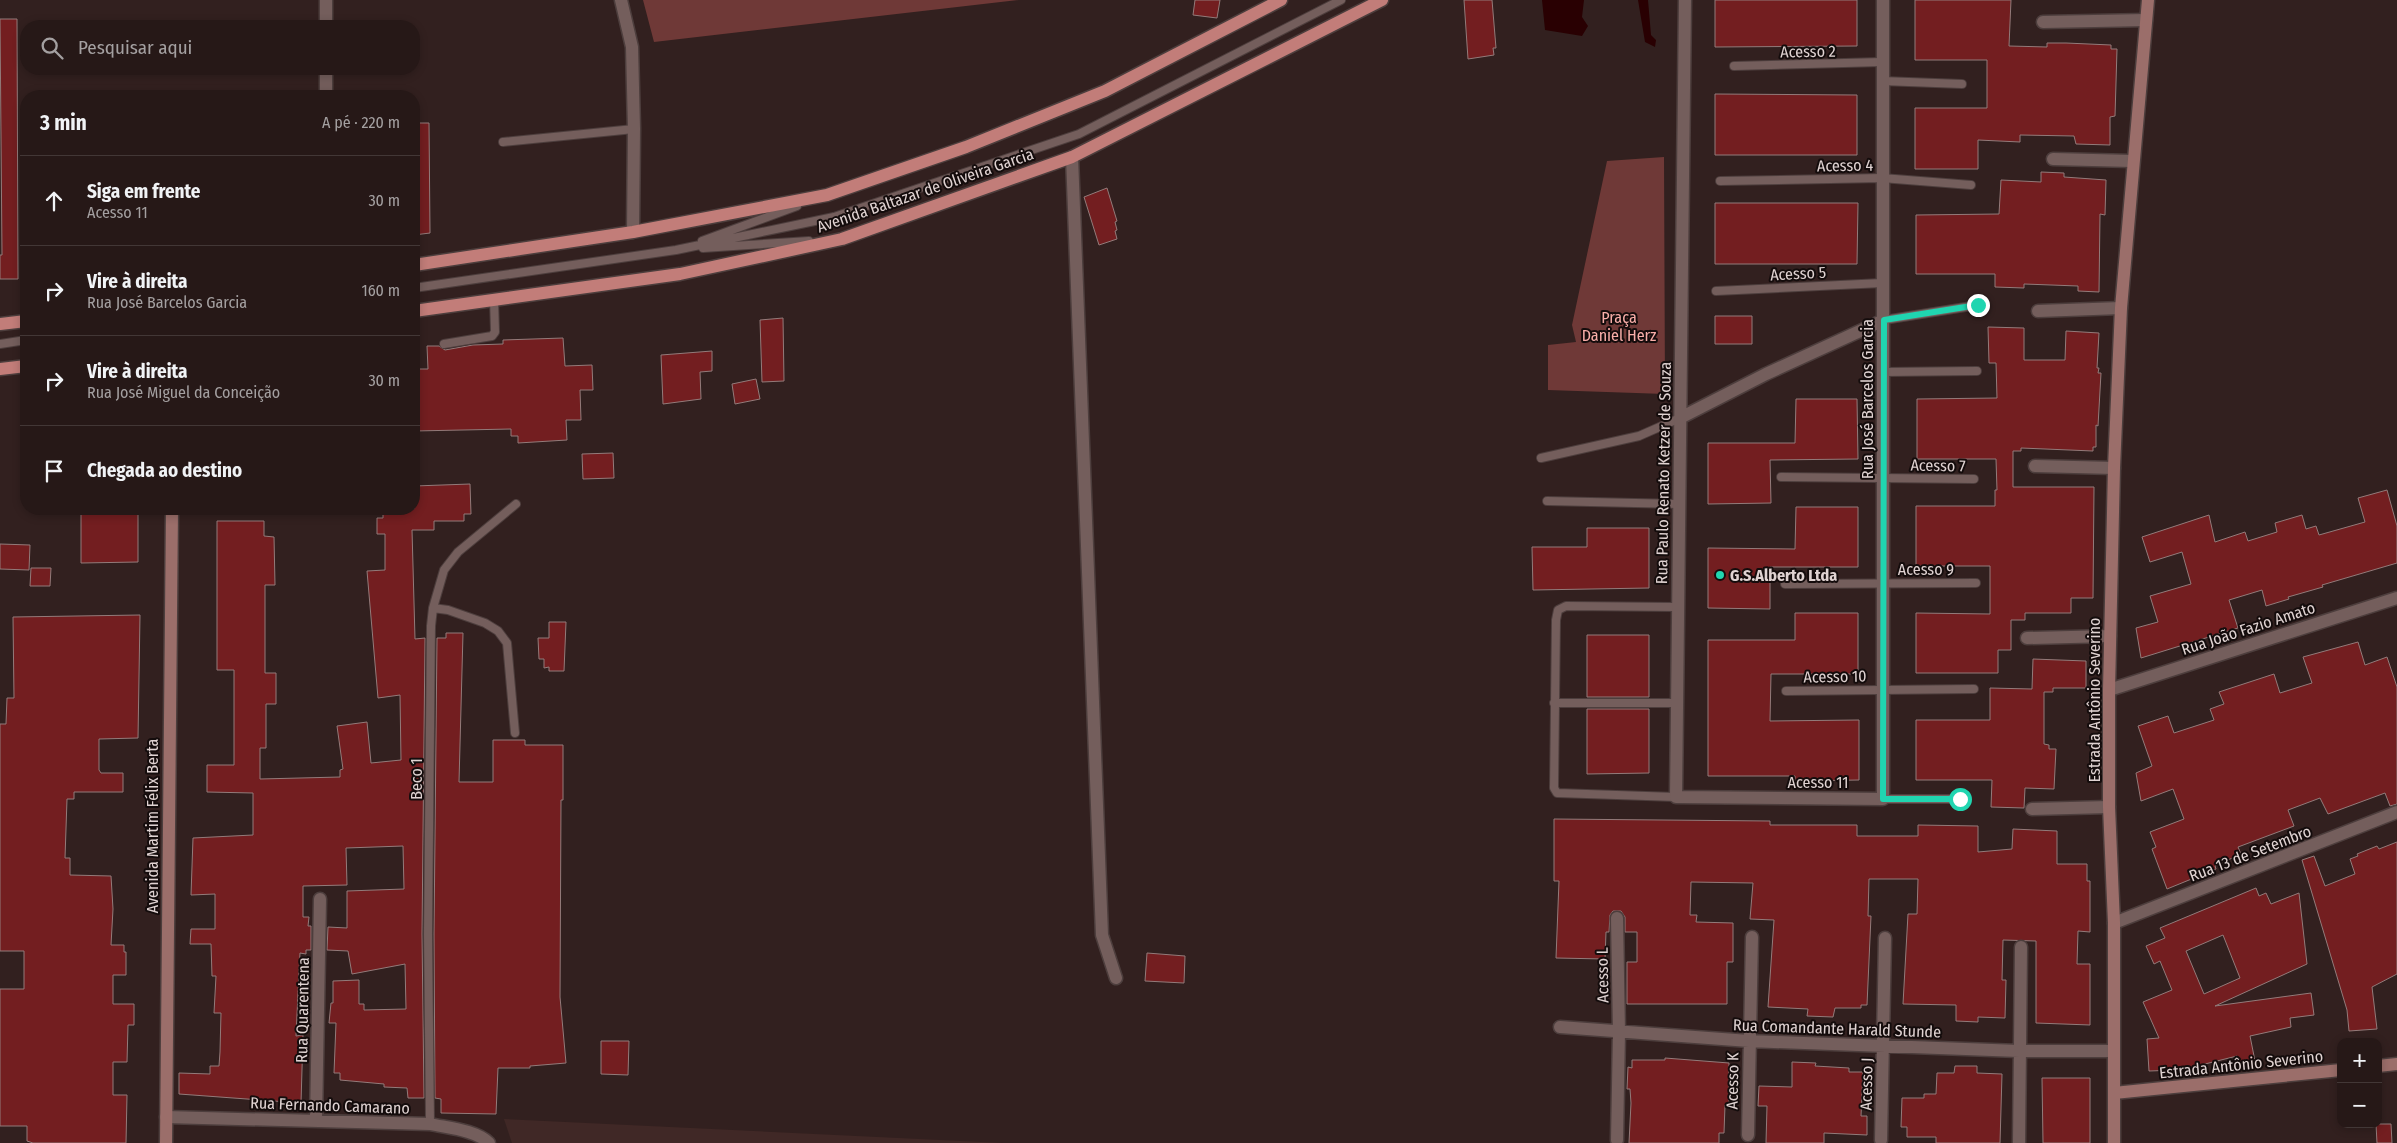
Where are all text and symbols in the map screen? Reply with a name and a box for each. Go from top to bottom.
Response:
search box [20,20,420,75]
icon: search [38,34,66,62]
text: Pesquisar aqui [78,36,192,59]
street label: Acesso 2 [1780,42,1836,61]
text: 3 min [40,110,87,136]
text: A pé · 220 m [322,113,400,132]
street label: Avenida Baltazar de Oliveira Garcia [814,144,1036,237]
street label: Acesso 4 [1817,156,1874,175]
text: Siga em frente [87,180,201,203]
icon: ahead [40,187,68,215]
text: 30 m [368,191,400,210]
text: Acesso 11 [87,203,148,222]
street label: Acesso 5 [1770,263,1826,284]
text: Vire à direita [87,270,188,293]
icon: right [40,277,68,305]
text: 160 m [361,281,400,300]
text: Rua José Barcelos Garcia [87,293,247,312]
route end [1967,294,1990,317]
park label: Praça Daniel Herz [1582,308,1656,345]
street label: Rua José Barcelos Garcia [1858,319,1877,479]
text: Vire à direita [87,360,188,383]
street label: Rua Paulo Renato Ketzer de Souza [1652,362,1675,584]
icon: right [40,367,68,395]
text: 30 m [368,371,400,390]
text: Rua José Miguel da Conceição [87,383,280,402]
street label: Acesso 7 [1910,456,1966,475]
icon: arrive [40,457,68,485]
text: Chegada ao destino [87,459,242,482]
street label: Acesso 9 [1898,560,1954,579]
place label: G.S.Alberto Ltda [1730,566,1837,585]
marker: G.S.Alberto Ltda [1714,569,1726,581]
street label: Rua João Fazio Amato [2179,598,2318,659]
street label: Estrada Antônio Severino [2085,618,2104,782]
street label: Acesso 10 [1803,666,1867,687]
street label: Avenida Martim Félix Berta [143,738,162,913]
street label: Beco 1 [407,758,426,800]
street label: Acesso 11 [1788,773,1848,792]
route start [1949,788,1972,811]
street label: Rua 13 de Setembro [2186,821,2314,885]
street label: Acesso L [1593,947,1612,1003]
street label: Rua Quarentena [292,957,313,1063]
street label: Rua Comandante Harald Stunde [1733,1015,1941,1042]
map controls [2337,1038,2382,1128]
button: + [2337,1038,2382,1083]
street label: Estrada Antônio Severino [2158,1046,2324,1083]
street label: Acesso K [1723,1052,1743,1110]
street label: Acesso J [1857,1057,1876,1111]
button: − [2337,1083,2382,1128]
street label: Rua Fernando Camarano [250,1093,410,1118]

